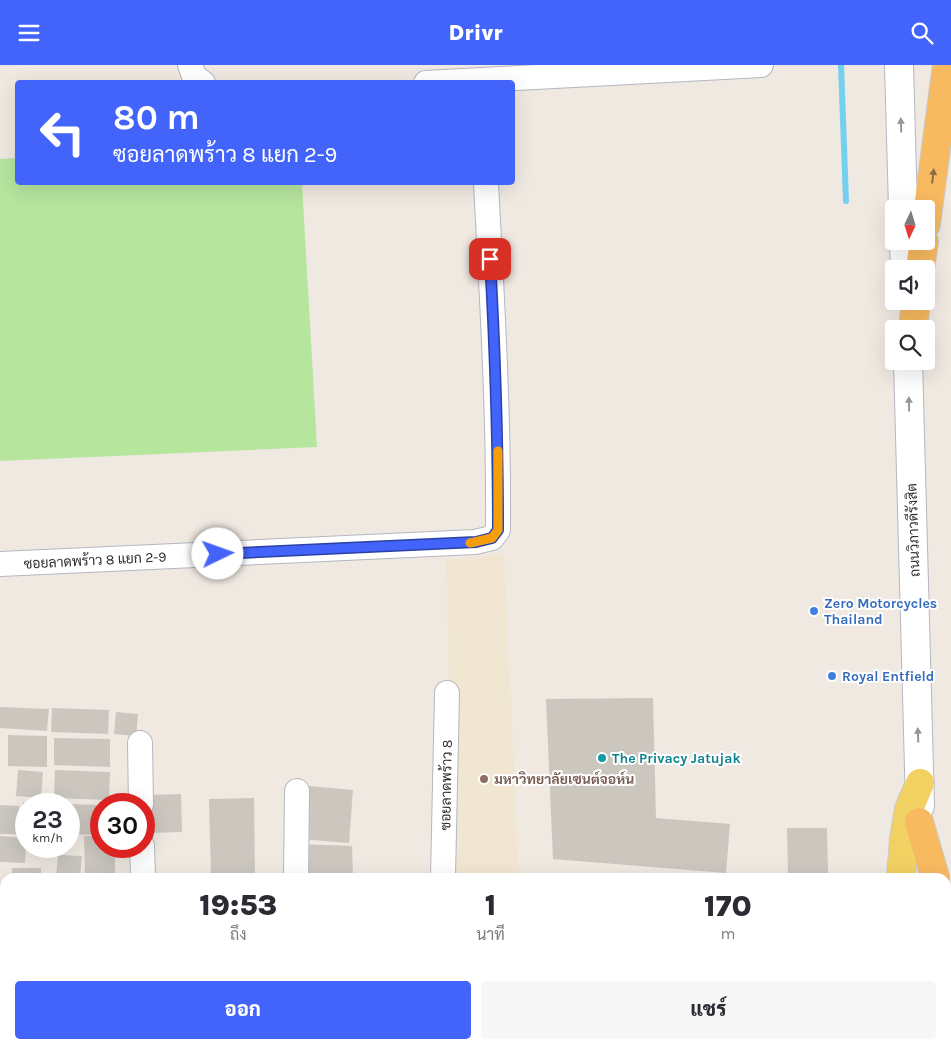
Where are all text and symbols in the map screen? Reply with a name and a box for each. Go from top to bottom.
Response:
icon: menu [15,19,43,47]
icon: search [908,19,936,47]
text: Drivr [448,20,503,46]
text: 80 m [113,97,200,138]
icon: left [30,100,95,165]
one-way arrow [896,117,904,133]
text: ซอยลาดพร้าว 8 แยก 2-9 [113,142,337,168]
one-way arrow [929,168,937,184]
north arrow [885,200,935,250]
map controls [885,200,935,370]
pin [469,238,511,280]
icon: arrive [476,245,504,273]
button: sound [885,260,935,310]
button: search [885,320,935,370]
one-way arrow [905,396,913,412]
street label: ถนนวิภาวดีรังสิต [902,483,924,577]
position arrow [191,527,243,579]
street label: ซอยลาดพร้าว 8 แยก 2-9 [23,547,167,573]
place label: Zero Motorcycles Thailand [824,595,937,628]
marker: Zero Motorcycles Thailand [808,605,820,617]
place label: Royal Entfield [842,668,934,685]
marker: Royal Entfield [826,670,838,682]
one-way arrow [914,726,922,742]
street label: ซอยลาดพร้าว 8 [436,739,456,831]
place label: The Privacy Jatujak [612,750,741,767]
marker: The Privacy Jatujak [596,752,608,764]
place label: มหาวิทยาลัยเซนต์จอห์น [494,770,634,788]
marker: มหาวิทยาลัยเซนต์จอห์น [478,773,490,785]
speed limit sign: 30 [90,793,155,858]
text: 23 [32,805,63,834]
text: km/h [32,831,63,845]
text: 19:53 [199,887,277,923]
text: 1 [485,887,496,923]
text: 170 [704,888,752,924]
text: m [720,924,735,943]
text: ถึง [230,925,246,944]
text: นาที [476,925,505,944]
button: ออก [15,981,471,1039]
button: แชร์ [481,981,936,1039]

